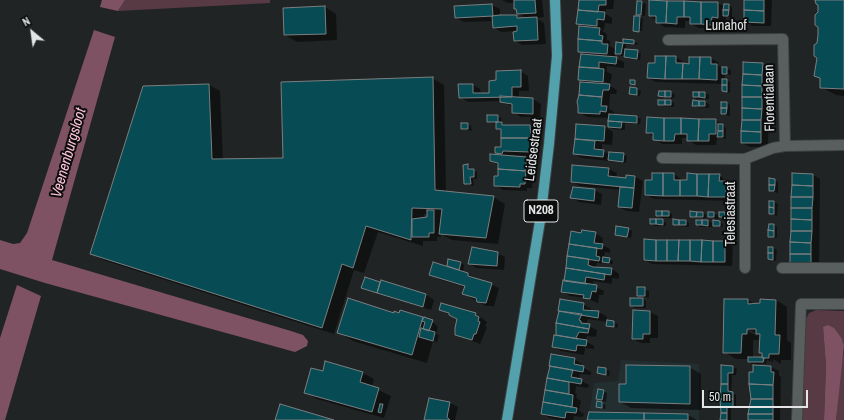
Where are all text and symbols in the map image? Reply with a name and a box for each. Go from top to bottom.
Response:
north arrow [12,12,52,52]
text: N [20,14,32,29]
street label: Lunahof [705,18,747,34]
street label: Florentialaan [761,64,779,132]
water label: Veenenburgsloot [48,106,90,200]
street label: Leidsestraat [522,118,546,182]
street label: Telesiastraat [723,181,739,247]
road number: N208 [524,200,558,222]
scale bar [704,382,810,408]
text: 50 m [709,389,731,405]

